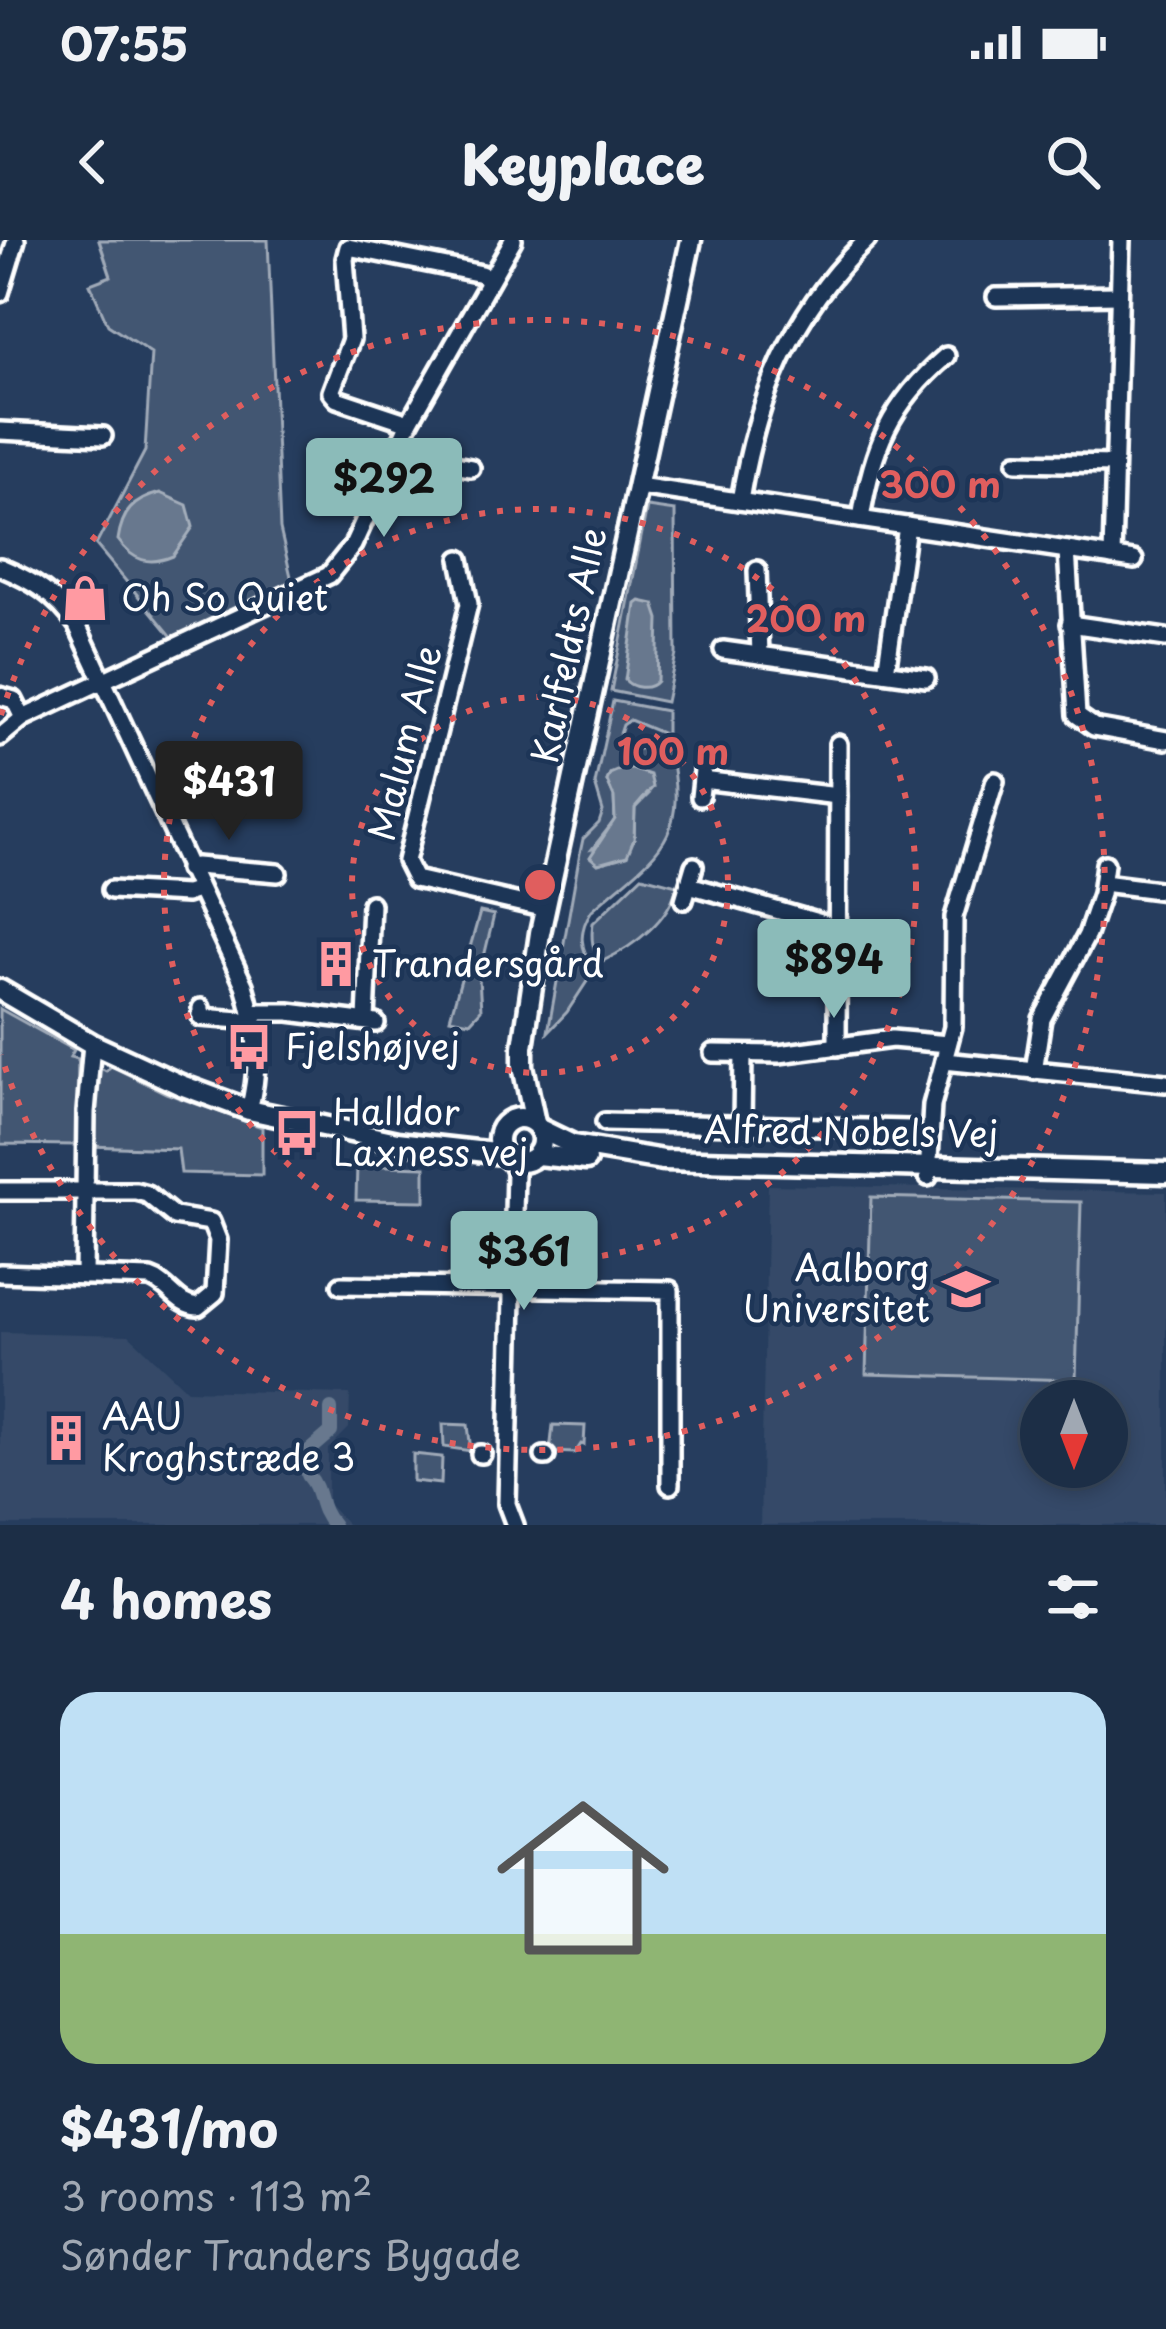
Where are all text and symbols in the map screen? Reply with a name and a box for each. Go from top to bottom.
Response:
text: 07:55 [60,8,189,76]
text: Keyplace [461,122,705,203]
icon: back [60,129,126,195]
icon: search [1040,129,1106,195]
pin: $292 [313,438,455,540]
text: $292 [333,447,435,506]
text: 300 m [879,456,1001,510]
street label: Karlfeldts Alle [516,522,618,767]
place label: Oh So Quiet [121,569,328,623]
shop icon: Oh So Quiet [60,573,110,623]
text: 200 m [746,590,866,644]
street label: Malum Alle [353,639,453,846]
text: 100 m [617,723,729,777]
pin: $431 [158,741,300,843]
text: $431 [183,750,275,809]
centre of rings [519,864,561,906]
pin: $894 [763,919,905,1021]
text: $894 [784,928,884,987]
place label: Trandersgård [372,935,604,989]
building icon: Trandersgård [311,939,361,989]
place label: Fjelshøjvej [285,1018,460,1072]
bus stop icon: Fjelshøjvej [224,1022,274,1072]
place label: Halldor Laxness vej [333,1083,528,1178]
street label: Alfred Nobels Vej [703,1100,999,1160]
bus stop icon: Halldor Laxness vej [272,1108,322,1158]
pin: $361 [453,1211,595,1313]
text: $361 [478,1220,570,1279]
place label: Aalborg Universitet [743,1239,930,1334]
school or university icon: Aalborg Universitet [941,1264,991,1314]
north arrow [1020,1380,1128,1488]
map controls [1020,1380,1128,1488]
place label: AAU Kroghstræde 3 [102,1388,355,1483]
building icon: AAU Kroghstræde 3 [41,1413,91,1463]
text: 4 homes [60,1559,272,1636]
icon: filters [1040,1564,1106,1630]
icon: home [475,1770,691,1986]
text: $431/mo [60,2088,278,2165]
text: 3 rooms · 113 m² [60,2165,373,2224]
text: Sønder Tranders Bygade [60,2224,521,2283]

